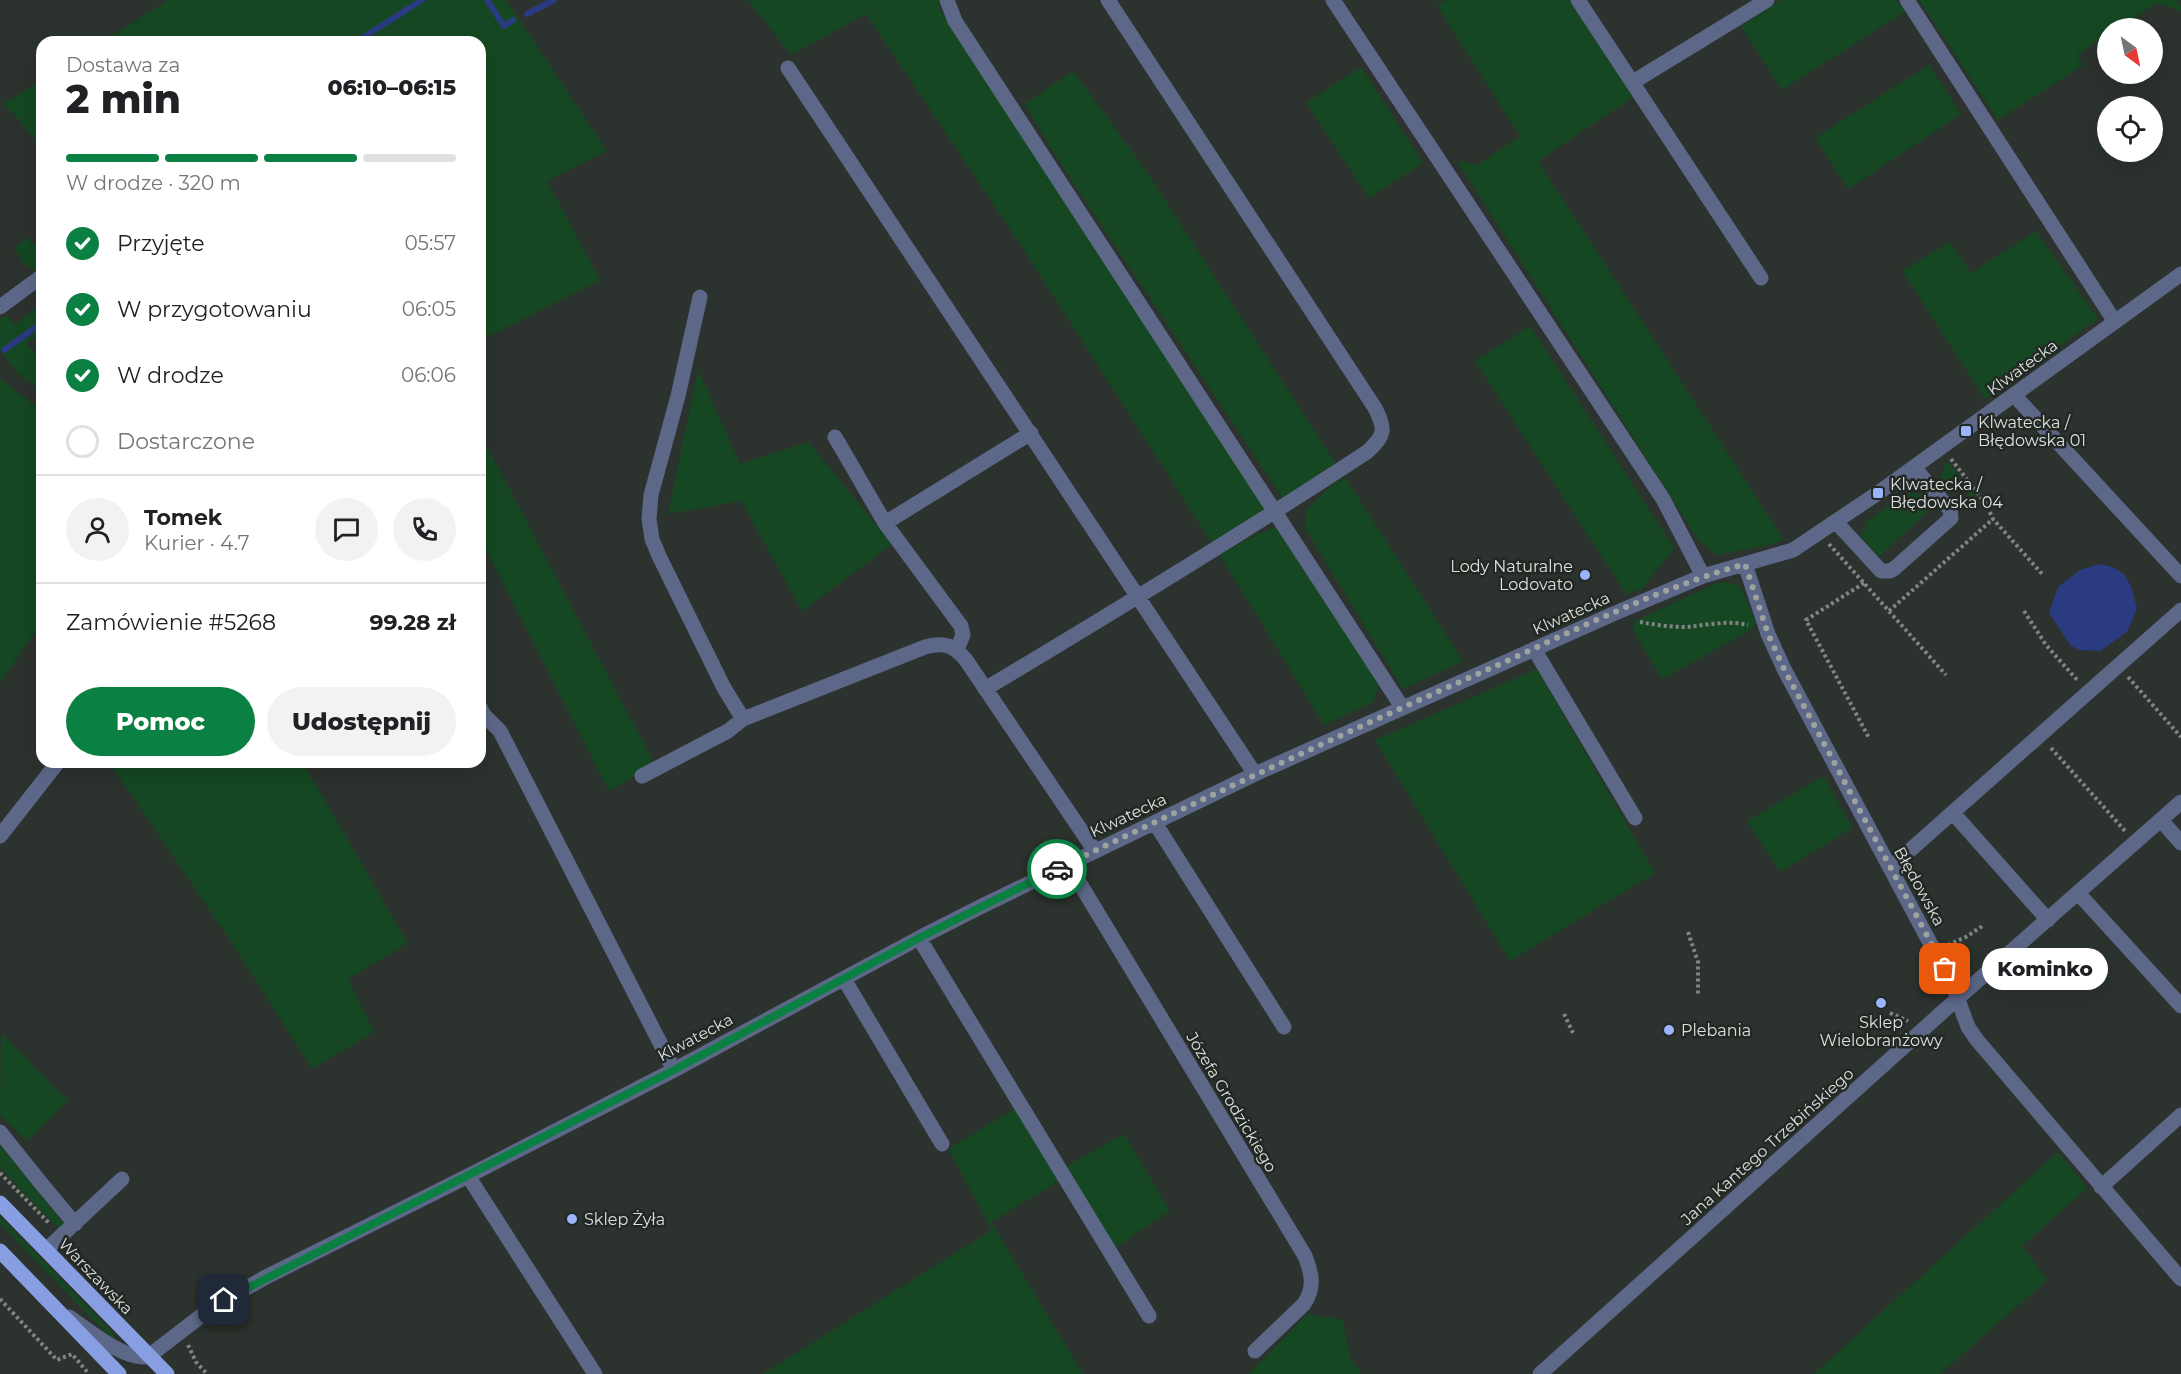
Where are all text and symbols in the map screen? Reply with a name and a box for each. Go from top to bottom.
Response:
north arrow [2097,18,2163,84]
map controls [2097,18,2163,162]
text: Dostawa za [66,53,180,77]
text: 06:10–06:15 [328,74,456,101]
text: 2 min [66,75,181,123]
button: locate [2097,96,2163,162]
text: W drodze · 320 m [66,171,241,195]
icon: check [66,227,99,260]
text: Przyjęte [117,230,205,257]
text: 05:57 [404,231,456,255]
icon: check [66,293,99,326]
text: W przygotowaniu [117,296,312,323]
text: 06:05 [402,297,456,321]
street label: Klwatecka [1983,335,2061,399]
icon: check [66,359,99,392]
text: W drodze [117,362,224,389]
text: 06:06 [401,363,456,387]
place label: Klwatecka / Błędowska 01 [1978,413,2086,450]
marker: Klwatecka / Błędowska 01 [1959,424,1973,438]
text: Dostarczone [117,428,255,455]
place label: Klwatecka / Błędowska 04 [1890,475,2003,512]
marker: Klwatecka / Błędowska 04 [1871,486,1885,500]
button: person [66,498,129,561]
button: chat [315,498,378,561]
button: phone [393,498,456,561]
text: Tomek [144,504,222,531]
text: Kurier · 4.7 [144,531,250,555]
place label: Lody Naturalne Lodovato [1450,557,1573,594]
marker: Lody Naturalne Lodovato [1578,568,1592,582]
street label: Klwatecka [1530,588,1613,639]
text: Zamówienie #5268 [66,609,276,636]
text: 99.28 zł [369,609,456,636]
button: Pomoc [66,687,255,756]
button: Udostępnij [267,687,456,756]
street label: Klwatecka [1087,789,1170,841]
courier [1027,839,1087,899]
street label: Błędowska [1890,843,1949,929]
icon: car [1041,853,1074,886]
pin [1919,943,1970,994]
callout: Kominko [1981,948,2107,990]
icon: bag [1928,952,1961,985]
text: Kominko [1997,957,2093,981]
marker: Sklep Wielobranżowy [1874,996,1888,1010]
street label: Klwatecka [654,1010,736,1065]
place label: Sklep Wielobranżowy [1819,1013,1943,1050]
place label: Plebania [1681,1021,1751,1040]
marker: Plebania [1662,1023,1676,1037]
street label: Józefa Grodzickiego [1182,1028,1281,1176]
street label: Jana Kantego Trzebińskiego [1676,1064,1858,1230]
place label: Sklep Żyła [584,1210,665,1229]
marker: Sklep Żyła [565,1212,579,1226]
street label: Warszawska [55,1234,137,1318]
pin [198,1274,249,1325]
icon: home [207,1283,240,1316]

